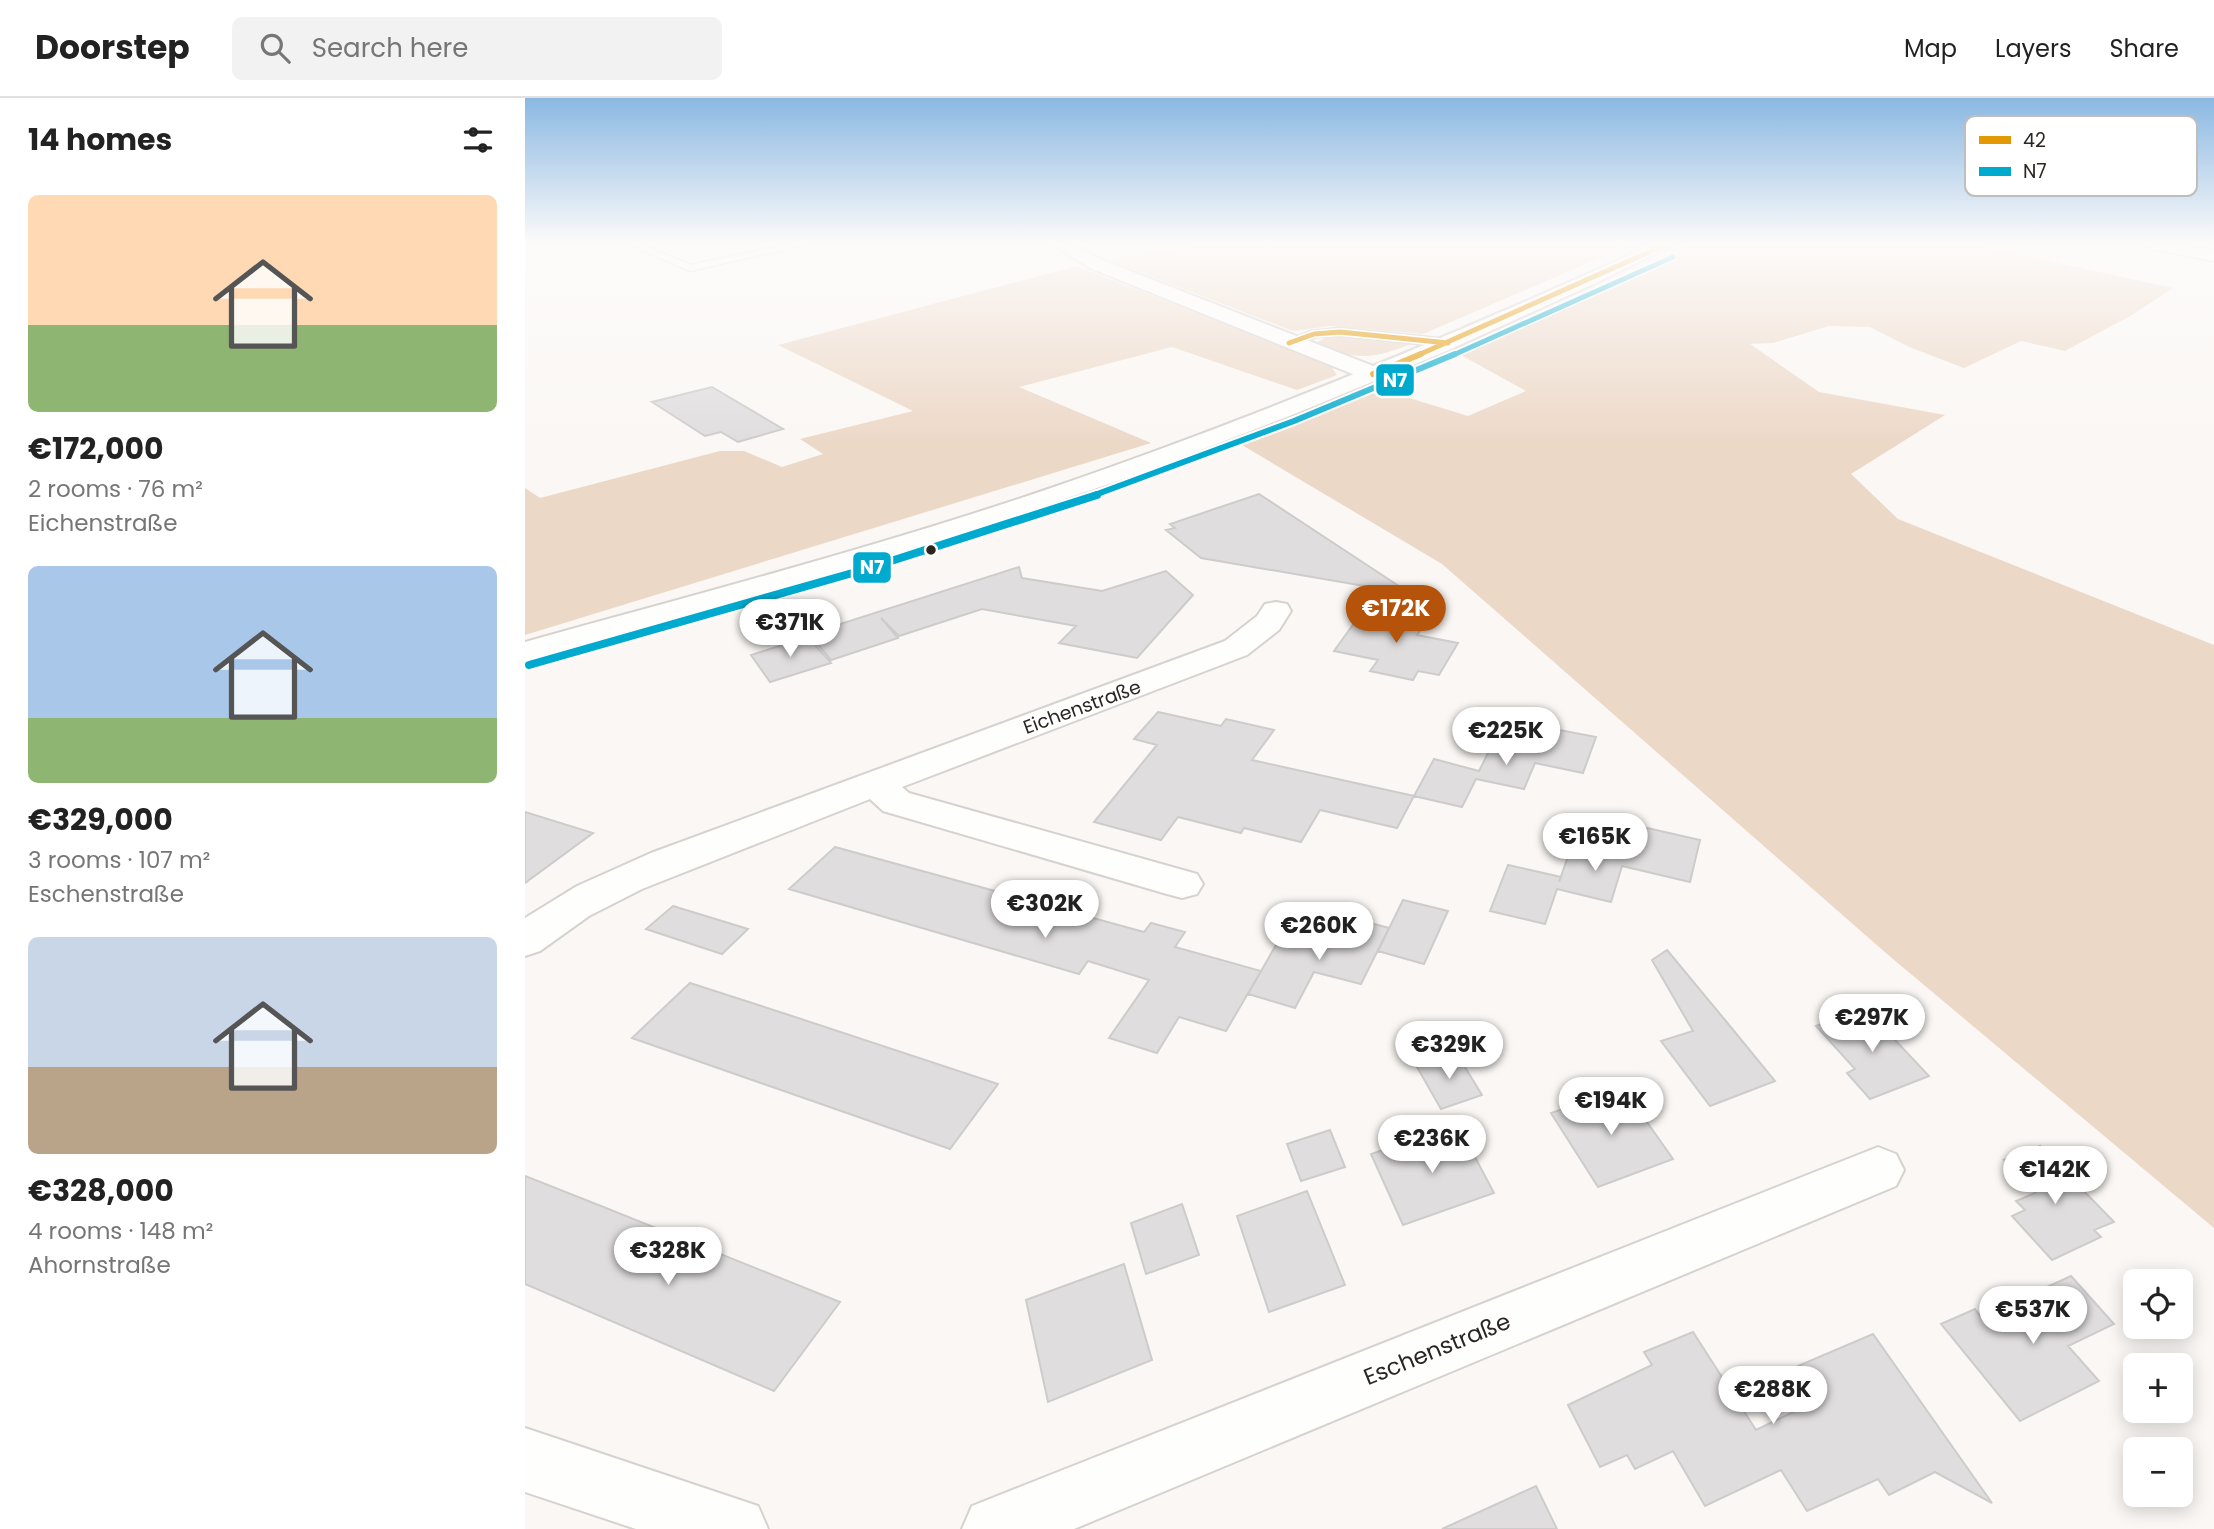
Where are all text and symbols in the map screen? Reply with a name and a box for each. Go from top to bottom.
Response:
search box [232,17,722,80]
text: Doorstep [35,24,190,71]
icon: search [256,29,294,67]
text: Search here [312,30,468,66]
text: Map [1904,32,1957,65]
text: Layers [1995,32,2071,65]
text: Share [2109,32,2179,65]
legend [1965,116,2197,196]
text: 14 homes [28,118,172,161]
icon: filters [459,121,497,159]
text: 42 [2023,127,2046,154]
text: N7 [2023,158,2047,185]
icon: home [200,241,326,367]
line badge: N7 [1375,363,1415,397]
text: N7 [1383,367,1407,394]
text: €172,000 [28,427,164,470]
text: 2 rooms · 76 m² [28,473,203,505]
text: Eichenstraße [28,507,178,539]
unlabelled marker [924,543,938,557]
line badge: N7 [852,551,892,584]
text: N7 [860,554,884,581]
pin: €172K [1347,586,1445,645]
text: €172K [1362,592,1430,624]
pin: €371K [741,600,839,659]
text: €371K [755,606,825,638]
icon: home [200,612,326,738]
street label: Eichenstraße [1019,673,1145,741]
pin: €225K [1457,708,1555,767]
text: €225K [1468,714,1544,746]
text: €329,000 [28,798,173,841]
pin: €165K [1546,814,1644,873]
text: €165K [1559,820,1631,852]
text: 3 rooms · 107 m² [28,844,210,876]
text: Eschenstraße [28,878,184,910]
pin: €302K [996,880,1094,940]
text: €302K [1007,887,1083,919]
pin: €260K [1270,902,1368,962]
text: €260K [1280,909,1358,941]
icon: home [200,983,326,1109]
pin: €297K [1823,995,1921,1054]
text: €297K [1835,1001,1909,1033]
pin: €329K [1400,1021,1498,1081]
text: €329K [1411,1028,1487,1060]
pin: €194K [1562,1077,1660,1137]
text: €194K [1575,1084,1647,1116]
pin: €236K [1383,1116,1481,1175]
text: €236K [1394,1122,1470,1154]
pin: €142K [2006,1146,2104,1206]
text: €142K [2019,1153,2091,1185]
text: €328,000 [28,1169,174,1212]
text: 4 rooms · 148 m² [28,1215,213,1247]
pin: €328K [619,1228,717,1287]
text: €328K [630,1234,706,1266]
text: Ahornstraße [28,1249,171,1281]
map controls [2123,1269,2193,1507]
button: locate [2123,1269,2193,1339]
pin: €537K [1984,1286,2082,1346]
text: €537K [1995,1293,2071,1325]
street label: Eschenstraße [1359,1305,1515,1393]
button: + [2123,1353,2193,1423]
pin: €288K [1724,1366,1822,1426]
text: €288K [1734,1373,1812,1405]
button: − [2123,1437,2193,1507]

